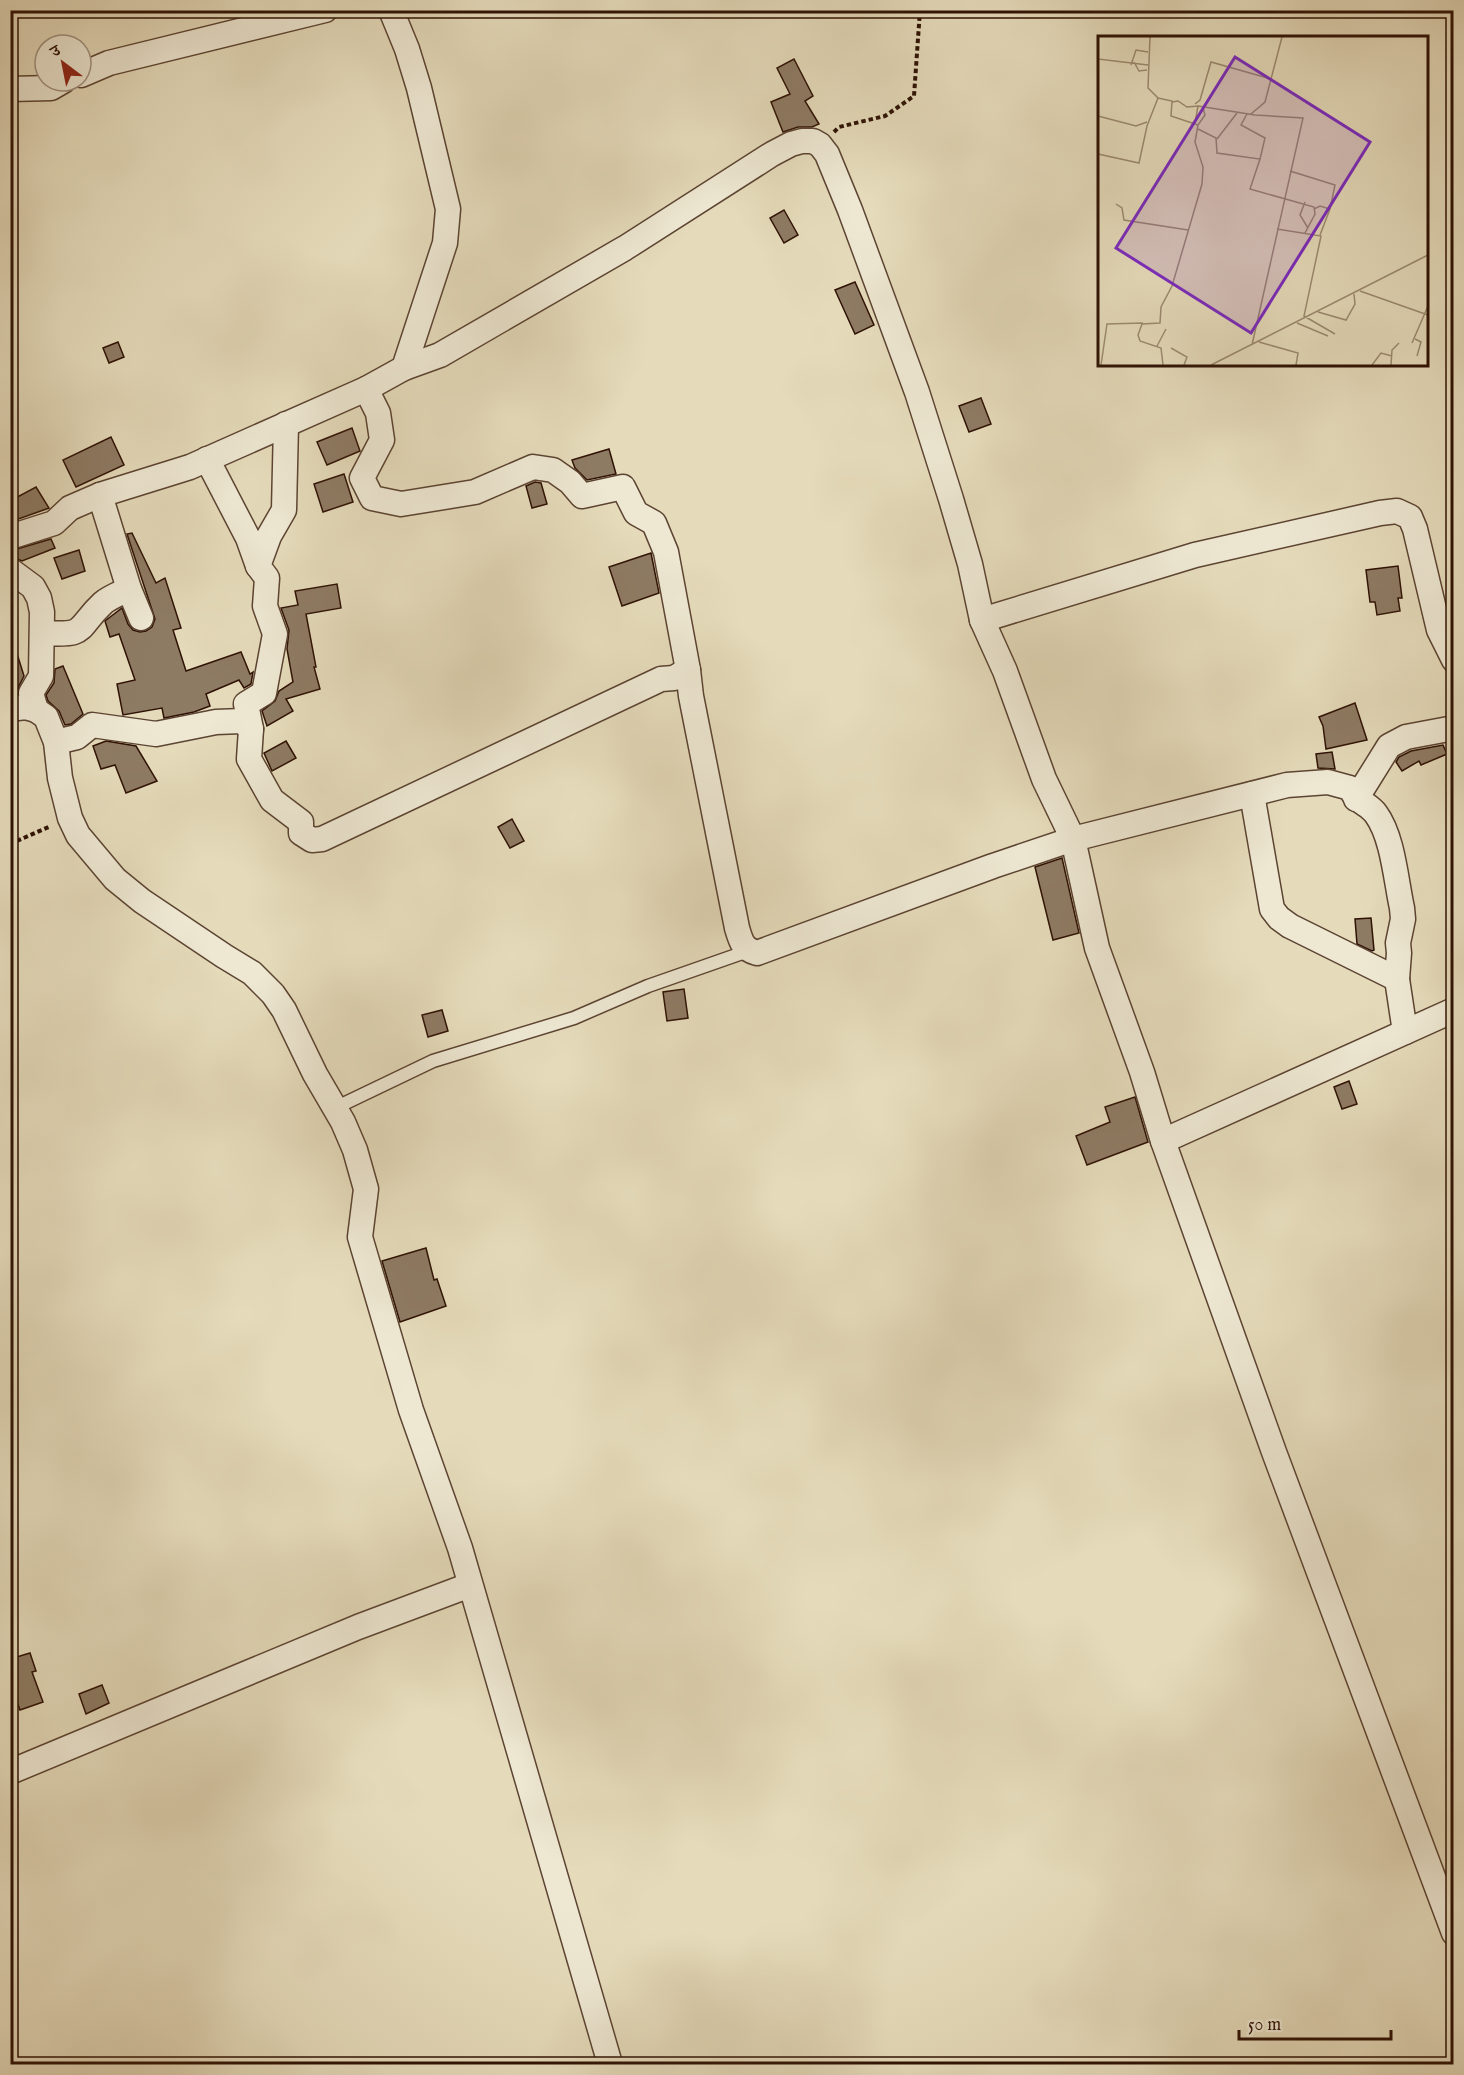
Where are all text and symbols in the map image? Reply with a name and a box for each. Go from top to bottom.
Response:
north arrow [33,33,93,93]
inset map [1098,36,1428,366]
text: उ [47,40,66,63]
scale bar [1239,2003,1390,2041]
text: 50 m [1248,2014,1281,2037]

